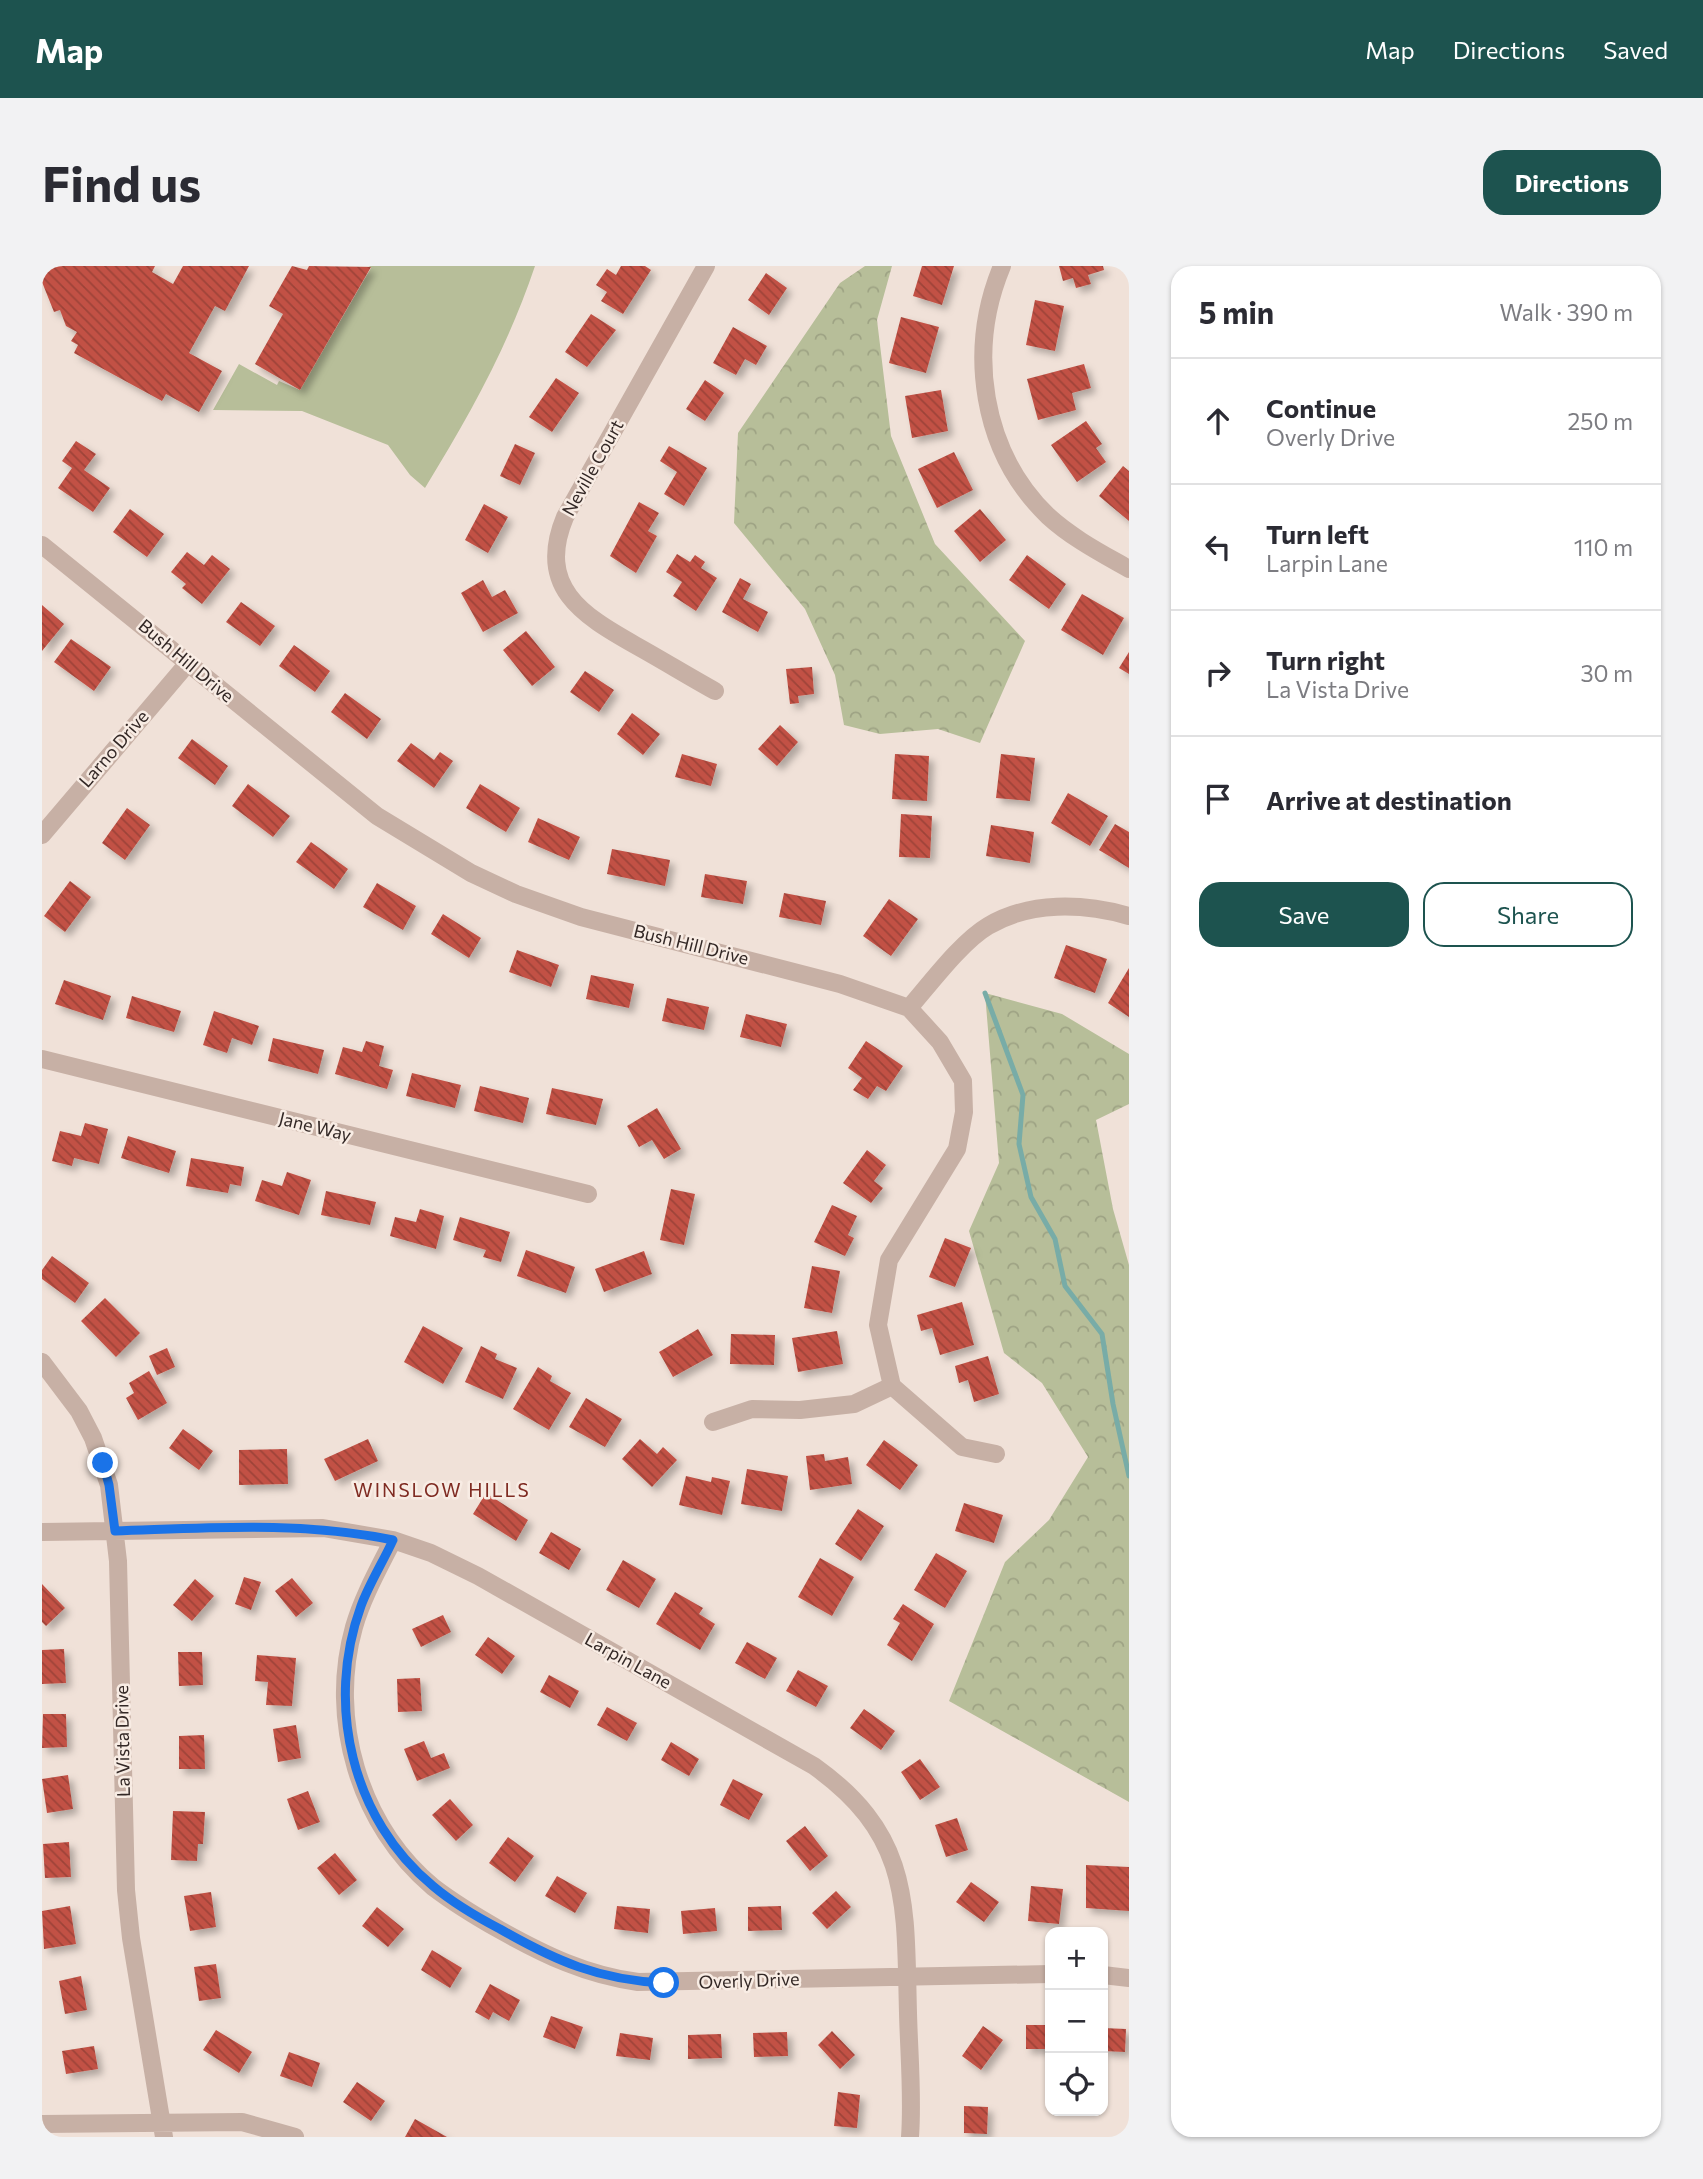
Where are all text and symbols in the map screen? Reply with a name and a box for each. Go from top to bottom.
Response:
text: Map [35,29,103,70]
text: Map [1365,35,1415,64]
text: Directions [1453,35,1565,64]
text: Saved [1603,35,1668,64]
button: Directions [1483,150,1661,215]
text: Find us [42,152,201,212]
text: 5 min [1199,293,1274,330]
text: Walk · 390 m [1500,298,1633,326]
text: Continue [1266,392,1376,423]
icon: ahead [1199,402,1237,440]
text: 250 m [1568,407,1633,435]
street label: Neville Court [557,416,628,519]
text: Overly Drive [1266,423,1395,451]
text: Turn left [1266,518,1369,549]
icon: left [1199,528,1237,566]
text: 110 m [1574,533,1633,561]
text: Larpin Lane [1266,549,1388,577]
street label: Bush Hill Drive [134,614,239,707]
text: Turn right [1266,644,1385,675]
icon: right [1199,654,1237,692]
text: 30 m [1580,659,1633,687]
text: La Vista Drive [1266,675,1409,703]
street label: Larno Drive [74,705,153,791]
icon: arrive [1199,780,1237,818]
text: Arrive at destination [1266,784,1512,815]
button: Save [1199,882,1409,947]
button: Share [1423,882,1633,947]
street label: Bush Hill Drive [631,919,751,969]
street label: Jane Way [277,1106,354,1146]
route end [87,1447,118,1478]
district label: WINSLOW HILLS [353,1478,531,1501]
street label: Larpin Lane [581,1627,676,1693]
street label: La Vista Drive [110,1685,134,1797]
map controls [1045,1927,1108,2116]
button: + [1045,1927,1108,1990]
route start [648,1967,679,1998]
street label: Overly Drive [698,1967,800,1993]
button: − [1045,1990,1108,2053]
button: locate [1045,2053,1108,2116]

